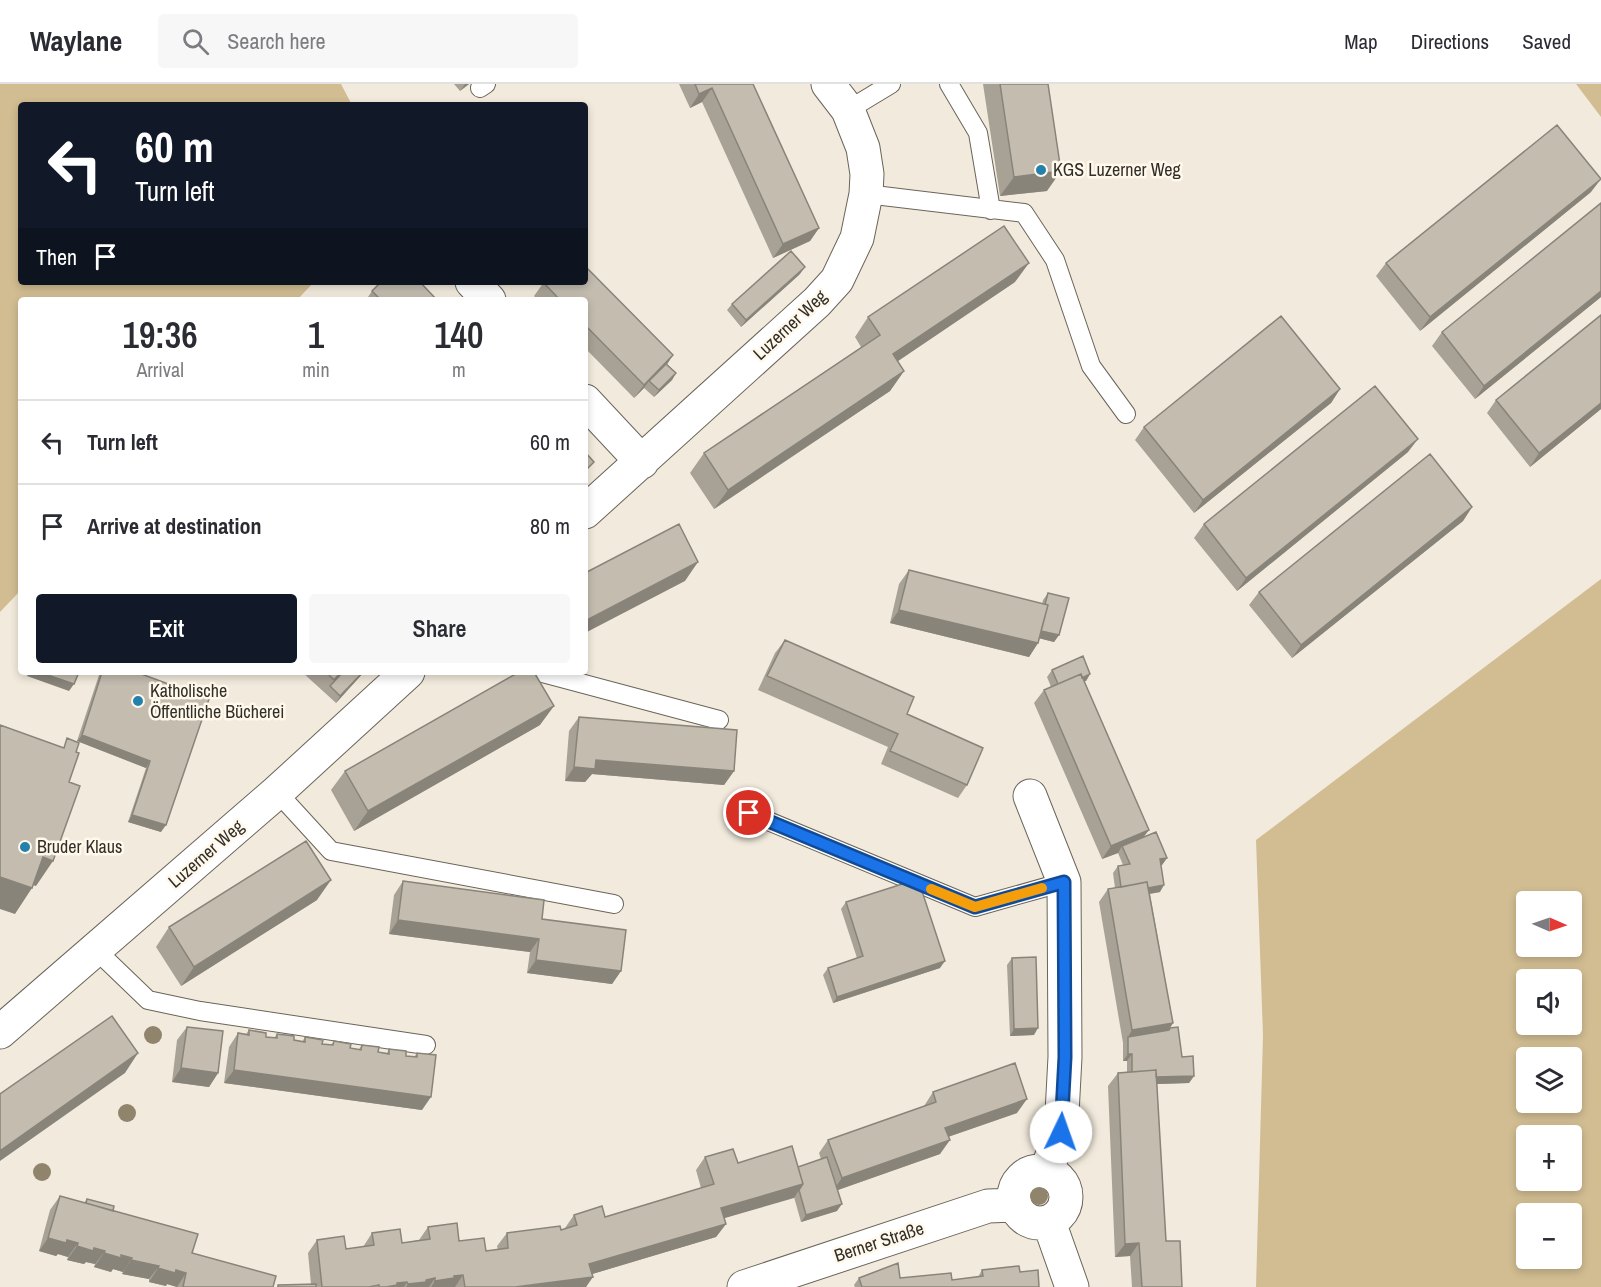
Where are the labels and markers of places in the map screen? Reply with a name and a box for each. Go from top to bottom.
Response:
place label: KGS Luzerner Weg [1053,157,1182,182]
marker: KGS Luzerner Weg [1034,163,1048,177]
place label: Katholische Öffentliche Bücherei [150,678,284,724]
marker: Katholische Öffentliche Bücherei [131,694,145,708]
pin [723,787,774,838]
place label: Bruder Klaus [37,834,122,859]
marker: Bruder Klaus [18,840,32,854]

